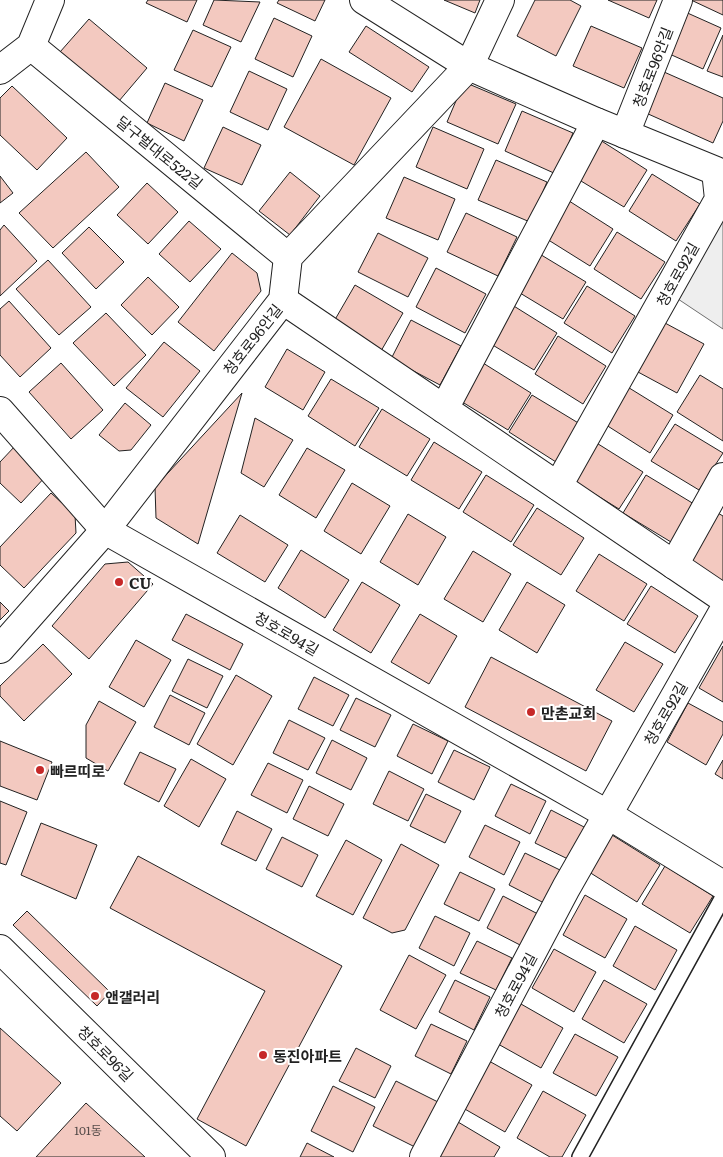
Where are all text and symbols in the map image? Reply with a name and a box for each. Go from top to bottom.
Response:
street label: 청호로96안길 [626,23,678,111]
street label: 달구벌대로522길 [112,110,208,194]
street label: 청호로92길 [650,238,704,310]
street label: 청호로96안길 [217,298,287,380]
place label: CU [129,571,152,594]
marker: CU [113,576,125,588]
street label: 청호로94길 [250,605,324,661]
street label: 청호로92길 [637,677,693,749]
place label: 만촌교회 [541,701,596,724]
marker: 만촌교회 [525,706,537,718]
place label: 빠르띠로 [50,759,105,782]
marker: 빠르띠로 [34,764,46,776]
street label: 청호로94길 [488,948,542,1022]
place label: 앤갤러리 [105,985,160,1008]
marker: 앤갤러리 [89,990,101,1002]
street label: 청호로96길 [73,1020,139,1086]
place label: 동진아파트 [273,1044,342,1067]
marker: 동진아파트 [257,1049,269,1061]
house number: 101동 [74,1121,102,1139]

